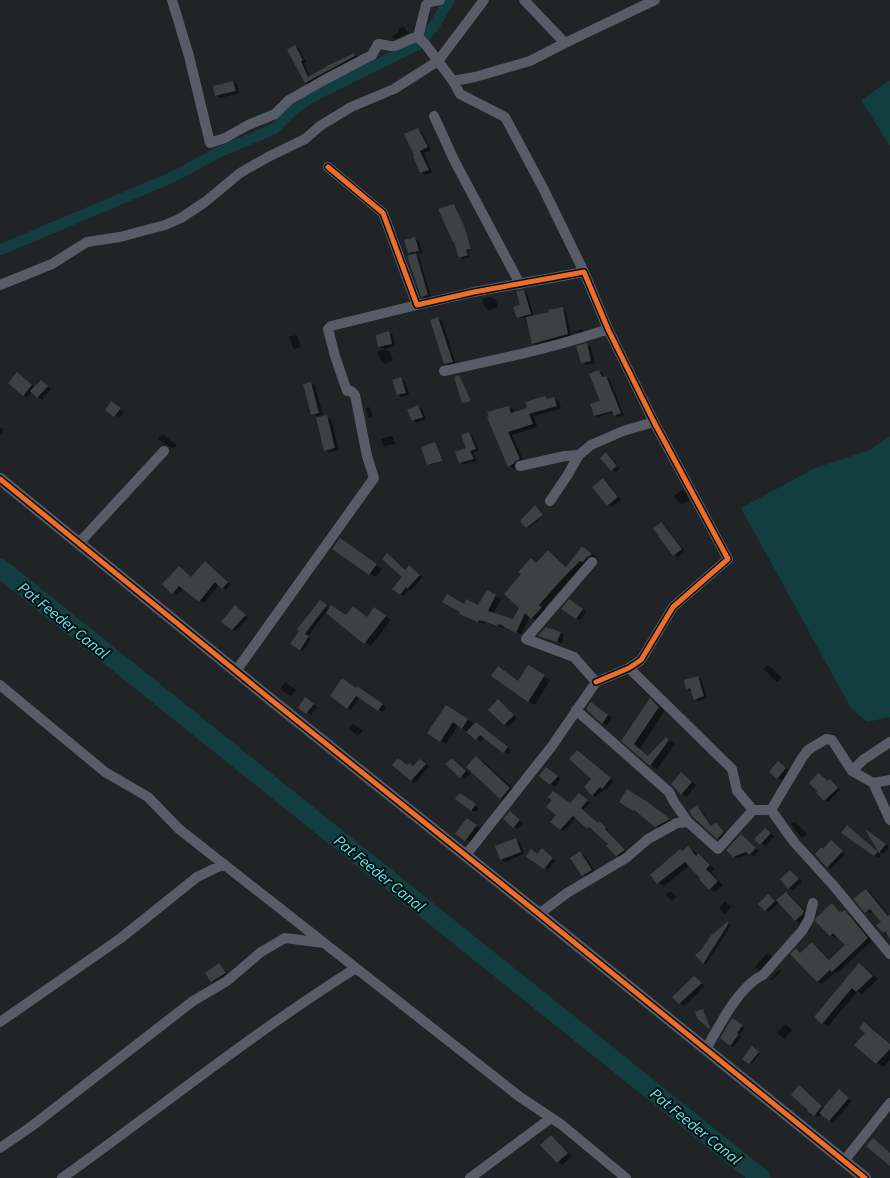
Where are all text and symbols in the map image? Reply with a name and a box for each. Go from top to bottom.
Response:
water label: Pat Feeder Canal [13,577,114,664]
water label: Pat Feeder Canal [329,830,430,917]
water label: Pat Feeder Canal [645,1083,746,1170]

